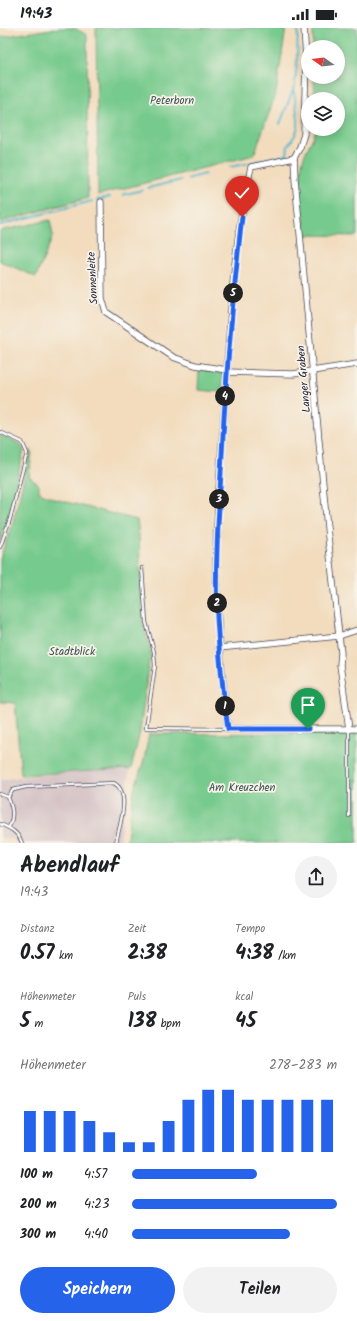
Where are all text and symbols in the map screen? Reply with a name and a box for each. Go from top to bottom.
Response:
text: 19:43 [20,2,52,26]
north arrow [301,40,345,84]
map controls [301,40,345,136]
park label: Peterborn [150,92,194,110]
button: layers [301,92,345,136]
pin [225,176,259,217]
icon: check [231,182,253,204]
street label: Sonnenleite [83,251,103,305]
pin: 5 [223,283,243,303]
text: 5 [230,284,236,302]
street label: Langer Graben [292,345,316,413]
pin: 4 [215,386,235,406]
text: 4 [222,387,228,405]
pin: 3 [209,489,229,509]
text: 3 [216,490,222,508]
pin: 2 [207,593,227,613]
text: 2 [214,594,220,612]
park label: Stadtblick [49,643,96,661]
pin [291,688,325,729]
icon: arrive [297,694,319,716]
pin: 1 [215,696,235,716]
text: 1 [223,697,227,715]
park label: Am Kreuzchen [209,779,275,797]
text: Abendlauf [20,849,118,884]
button: share [295,856,337,898]
text: 19:43 [20,882,48,903]
text: Distanz [20,920,55,938]
text: Zeit [128,920,146,938]
text: Tempo [235,920,265,938]
text: 0.57 [20,938,55,970]
text: 2:38 [128,938,167,970]
text: 4:38 [235,938,274,970]
text: km [55,947,73,965]
text: /km [274,947,296,965]
text: Höhenmeter [20,988,76,1006]
text: Puls [128,988,146,1006]
text: kcal [235,988,253,1006]
text: 5 [20,1006,30,1038]
text: 138 [128,1006,156,1038]
text: 45 [235,1006,256,1038]
text: m [30,1015,43,1033]
text: bpm [156,1015,181,1033]
text: Höhenmeter [20,1055,86,1076]
text: 278–283 m [269,1055,337,1076]
text: 100 m [20,1164,53,1185]
text: 4:57 [84,1164,107,1185]
text: 200 m [20,1194,57,1215]
text: 4:23 [84,1194,109,1215]
text: 300 m [20,1224,56,1245]
text: 4:40 [84,1224,108,1245]
button: Speichern [20,1267,175,1313]
button: Teilen [183,1267,337,1313]

